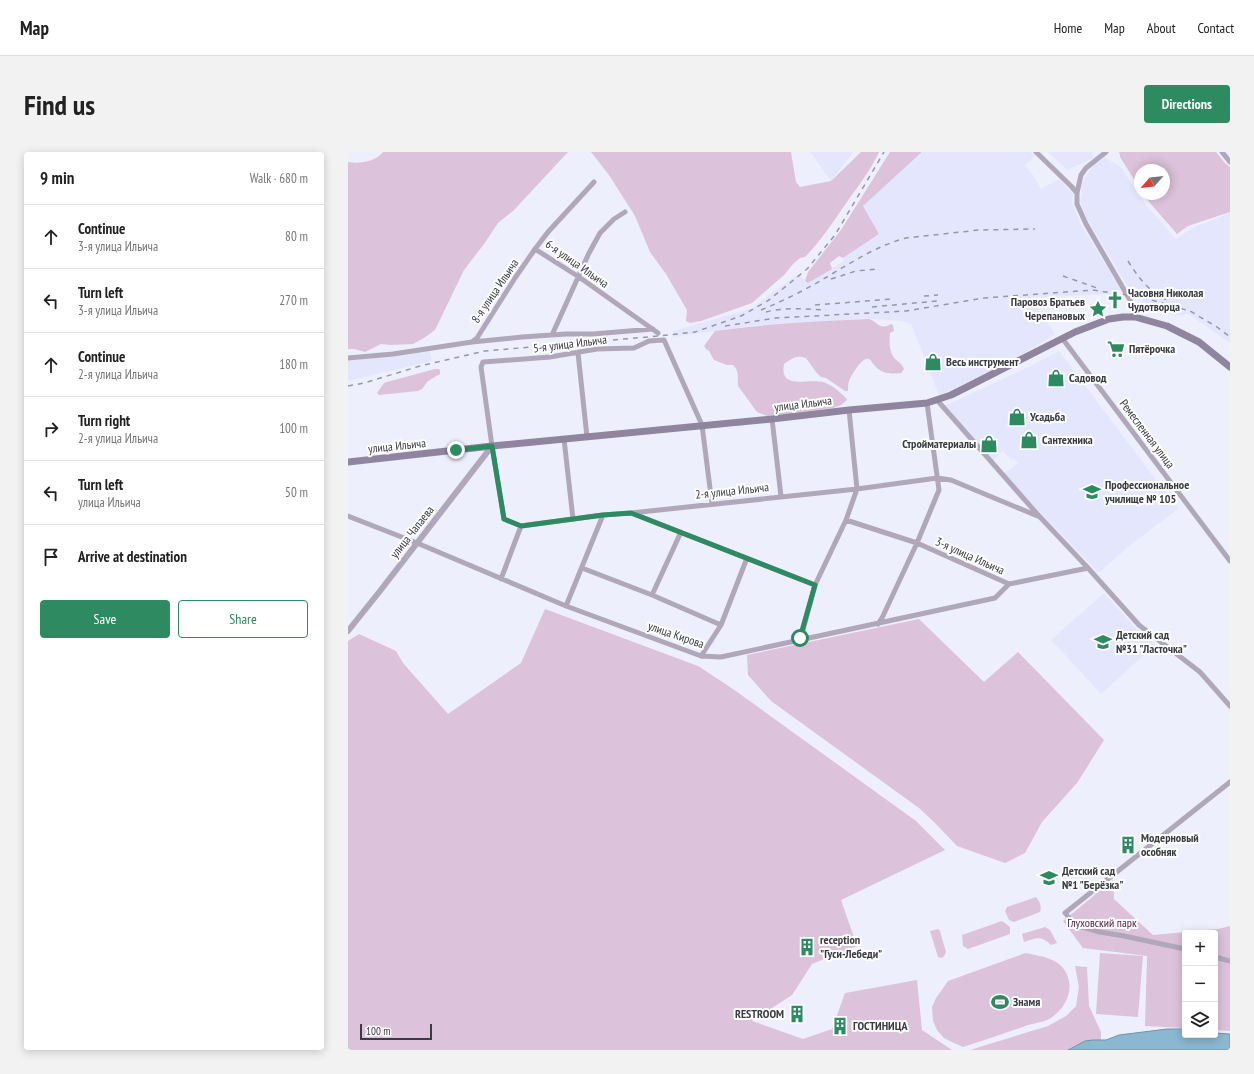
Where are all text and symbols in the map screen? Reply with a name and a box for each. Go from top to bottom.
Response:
text: Map [20,16,49,40]
text: Home [1054,19,1082,37]
text: Map [1104,19,1125,37]
text: About [1147,19,1176,37]
text: Contact [1198,19,1234,37]
button: Directions [1144,85,1230,123]
text: Find us [24,86,95,123]
north arrow [1134,164,1170,200]
text: 9 min [40,167,74,189]
text: Walk · 680 m [250,170,308,187]
text: Continue [78,219,125,238]
icon: ahead [40,226,62,248]
text: 80 m [285,228,308,245]
street label: 6-я улица Ильича [543,236,612,291]
text: 3-я улица Ильича [78,238,158,255]
street label: 8-я улица Ильича [468,256,522,326]
text: Turn left [78,283,123,302]
place label: Часовня Николая Чудотворца [1128,285,1203,314]
icon: left [40,290,62,312]
church icon: Часовня Николая Чудотворца [1105,290,1125,310]
text: 270 m [279,292,308,309]
place label: Паровоз Братьев Черепановых [1011,294,1086,323]
place icon: Паровоз Братьев Черепановых [1088,299,1108,319]
text: 3-я улица Ильича [78,302,158,319]
street label: 5-я улица Ильича [532,332,608,355]
supermarket icon: Пятёрочка [1106,339,1126,359]
place label: Пятёрочка [1129,341,1175,356]
text: Continue [78,347,125,366]
shop icon: Весь инструмент [923,352,943,372]
icon: ahead [40,354,62,376]
place label: Весь инструмент [946,354,1020,369]
text: 180 m [279,356,308,373]
text: 2-я улица Ильича [78,366,158,383]
shop icon: Садовод [1046,368,1066,388]
place label: Садовод [1069,370,1107,385]
street label: улица Ильича [773,393,833,414]
street label: Ремесленная улица [1117,396,1178,471]
shop icon: Усадьба [1007,407,1027,427]
place label: Усадьба [1029,409,1065,424]
text: Turn right [78,411,130,430]
icon: right [40,418,62,440]
text: 100 m [279,420,308,437]
text: 2-я улица Ильича [78,430,158,447]
shop icon: Сантехника [1019,430,1039,450]
place label: Сантехника [1042,432,1093,447]
shop icon: Стройматериалы [979,434,999,454]
street label: улица Ильича [367,435,427,456]
place label: Стройматериалы [902,436,976,451]
route end [447,441,465,459]
text: Turn left [78,475,123,494]
place label: Профессиональное училище № 105 [1104,477,1189,506]
street label: 2-я улица Ильича [694,479,770,502]
icon: left [40,482,62,504]
school or university icon: Профессиональное училище № 105 [1082,482,1102,502]
text: 50 m [285,484,308,501]
text: улица Ильича [78,494,141,511]
street label: улица Чапаева [386,502,437,561]
street label: 3-я улица Ильича [933,534,1007,578]
icon: arrive [40,546,62,568]
text: Arrive at destination [78,547,187,566]
button: Save [40,600,170,638]
button: Share [178,600,308,638]
street label: улица Кирова [646,618,706,651]
place label: Детский сад №31 "Ласточка" [1116,627,1187,656]
route start [791,629,809,647]
school or university icon: Детский сад №31 "Ласточка" [1093,632,1113,652]
place label: Модерновый особняк [1141,830,1199,859]
building icon: Модерновый особняк [1118,835,1138,855]
place label: Детский сад №1 "Берёзка" [1062,863,1124,892]
school or university icon: Детский сад №1 "Берёзка" [1039,868,1059,888]
park label: Глуховский парк [1067,915,1137,930]
map controls [1182,930,1218,1038]
button: + [1182,930,1218,966]
place label: reception "Гуси-Лебеди" [820,932,882,961]
building icon: reception "Гуси-Лебеди" [797,937,817,957]
button: − [1182,966,1218,1002]
sports icon: Знамя [990,992,1010,1012]
place label: Знамя [1013,994,1040,1009]
button: layers [1182,1002,1218,1038]
building icon: RESTROOM [787,1004,807,1024]
place label: RESTROOM [735,1006,784,1021]
building icon: ГОСТИНИЦА [830,1016,850,1036]
place label: ГОСТИНИЦА [853,1018,908,1033]
scale bar [360,1022,432,1041]
text: 100 m [366,1024,390,1038]

